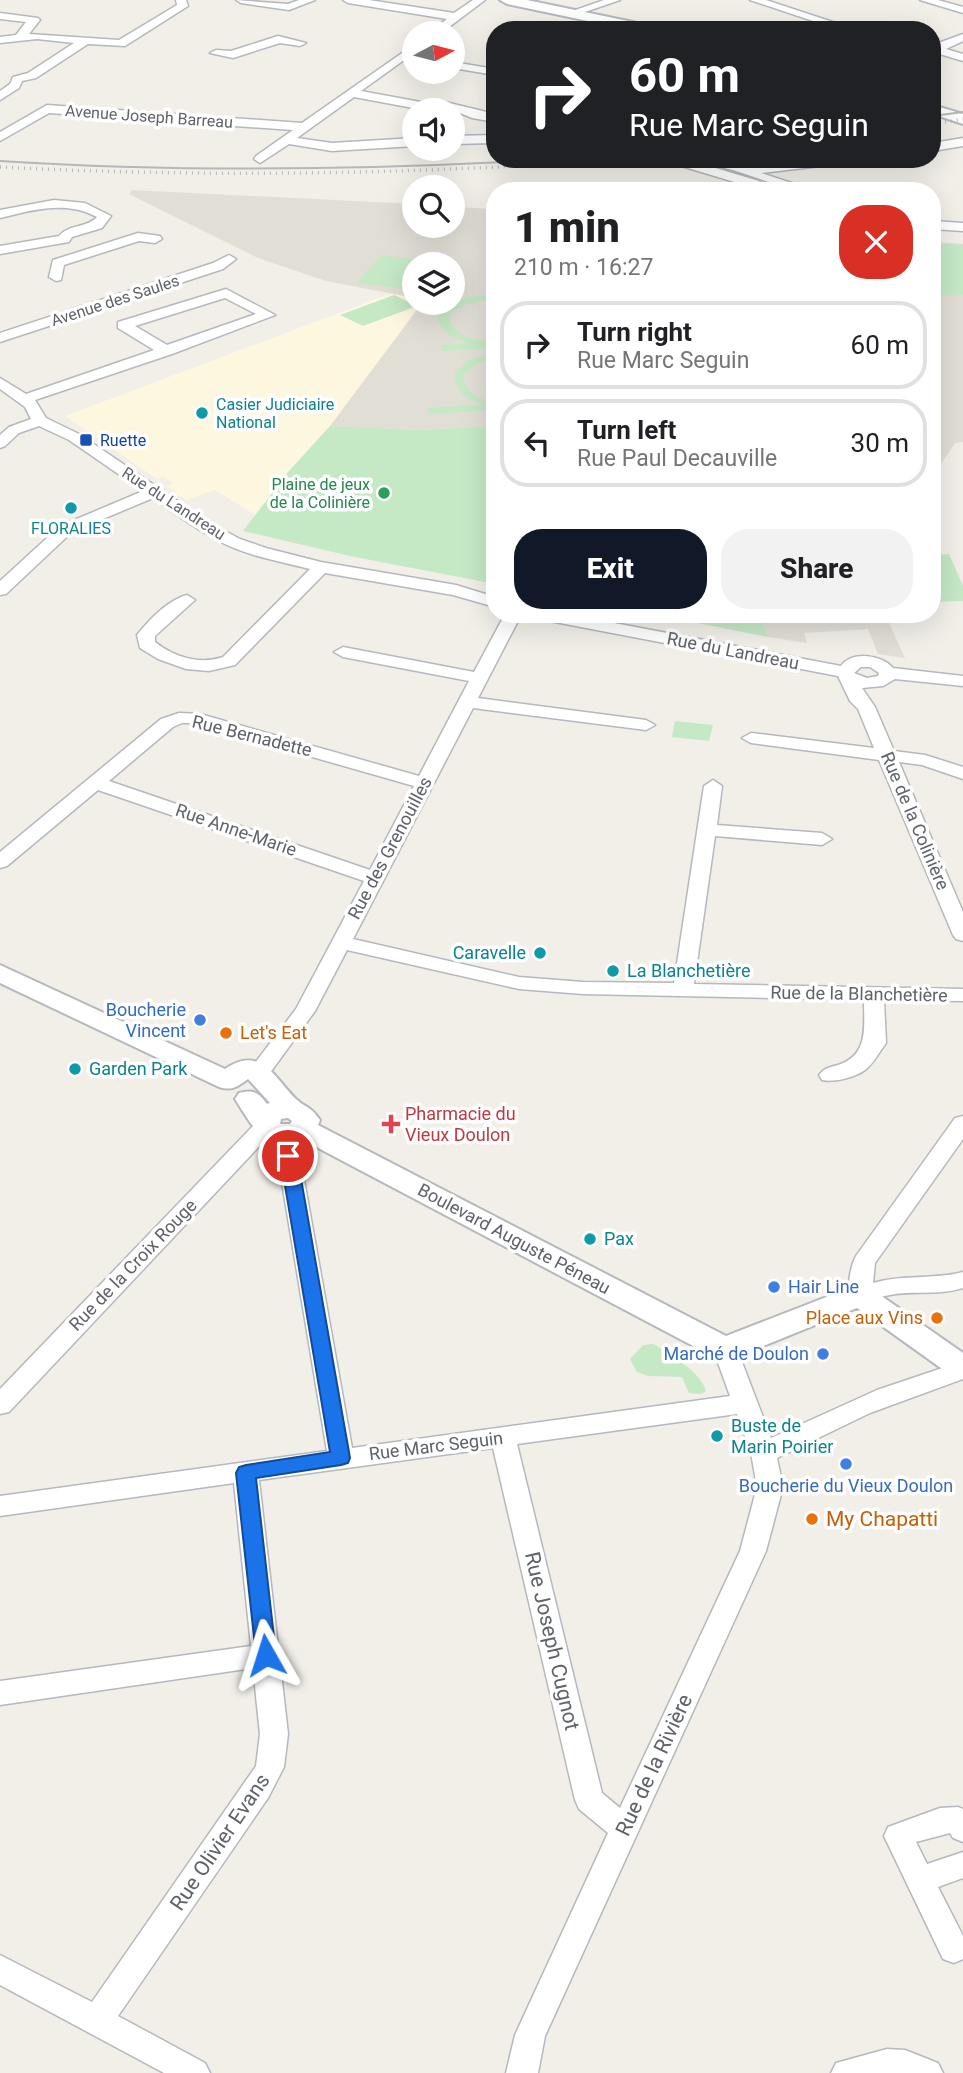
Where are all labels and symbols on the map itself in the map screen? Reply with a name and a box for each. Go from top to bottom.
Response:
north arrow [402,21,466,84]
street label: Avenue Joseph Barreau [64,101,233,132]
street label: Avenue des Saules [49,271,182,330]
place label: Casier Judiciaire National [216,395,334,432]
marker: Casier Judiciaire National [194,405,210,421]
place label: Ruette [100,431,146,450]
marker: Ruette [78,432,94,448]
street label: Rue du Landreau [118,463,229,544]
place label: Plaine de jeux de la Colinière [270,475,370,512]
marker: Plaine de jeux de la Colinière [376,485,392,501]
marker: FLORALIES [63,500,79,516]
place label: FLORALIES [31,519,111,538]
street label: Rue du Landreau [665,627,801,674]
street label: Rue Bernadette [190,710,314,761]
street label: Rue de la Colinière [877,749,954,893]
street label: Rue des Grenouilles [343,773,436,923]
street label: Rue Anne-Marie [173,799,299,860]
place label: Caravelle [453,942,526,963]
marker: Caravelle [532,945,548,961]
place label: La Blanchetière [627,960,750,981]
marker: La Blanchetière [605,963,621,979]
street label: Rue de la Blanchetière [770,981,948,1006]
place label: Boucherie Vincent [106,999,186,1041]
marker: Boucherie Vincent [192,1012,208,1028]
place label: Let's Eat [240,1022,307,1043]
marker: Let's Eat [218,1025,234,1041]
place label: Garden Park [89,1058,188,1079]
marker: Garden Park [67,1061,83,1077]
place label: Pharmacie du Vieux Doulon [405,1103,516,1145]
marker: Pharmacie du Vieux Doulon [383,1116,399,1132]
pin [258,1126,318,1186]
street label: Boulevard Auguste Péneau [414,1179,614,1298]
street label: Rue de la Croix Rouge [65,1195,201,1335]
place label: Pax [604,1228,634,1249]
marker: Pax [582,1231,598,1247]
place label: Hair Line [788,1276,859,1297]
marker: Hair Line [766,1279,782,1295]
place label: Place aux Vins [806,1307,923,1328]
marker: Place aux Vins [929,1310,945,1326]
place label: Marché de Doulon [663,1343,809,1364]
marker: Marché de Doulon [815,1346,831,1362]
place label: Buste de Marin Poirier [731,1415,833,1457]
street label: Rue Marc Seguin [368,1427,504,1464]
marker: Buste de Marin Poirier [709,1428,725,1444]
marker: Boucherie du Vieux Doulon [838,1456,854,1472]
place label: Boucherie du Vieux Doulon [739,1475,953,1496]
place label: My Chapatti [826,1507,938,1531]
marker: My Chapatti [804,1511,820,1527]
street label: Rue Joseph Cugnot [520,1549,584,1733]
position arrow [229,1618,303,1692]
street label: Rue de la Rivière [611,1690,697,1840]
street label: Rue Olivier Evans [165,1769,275,1915]

